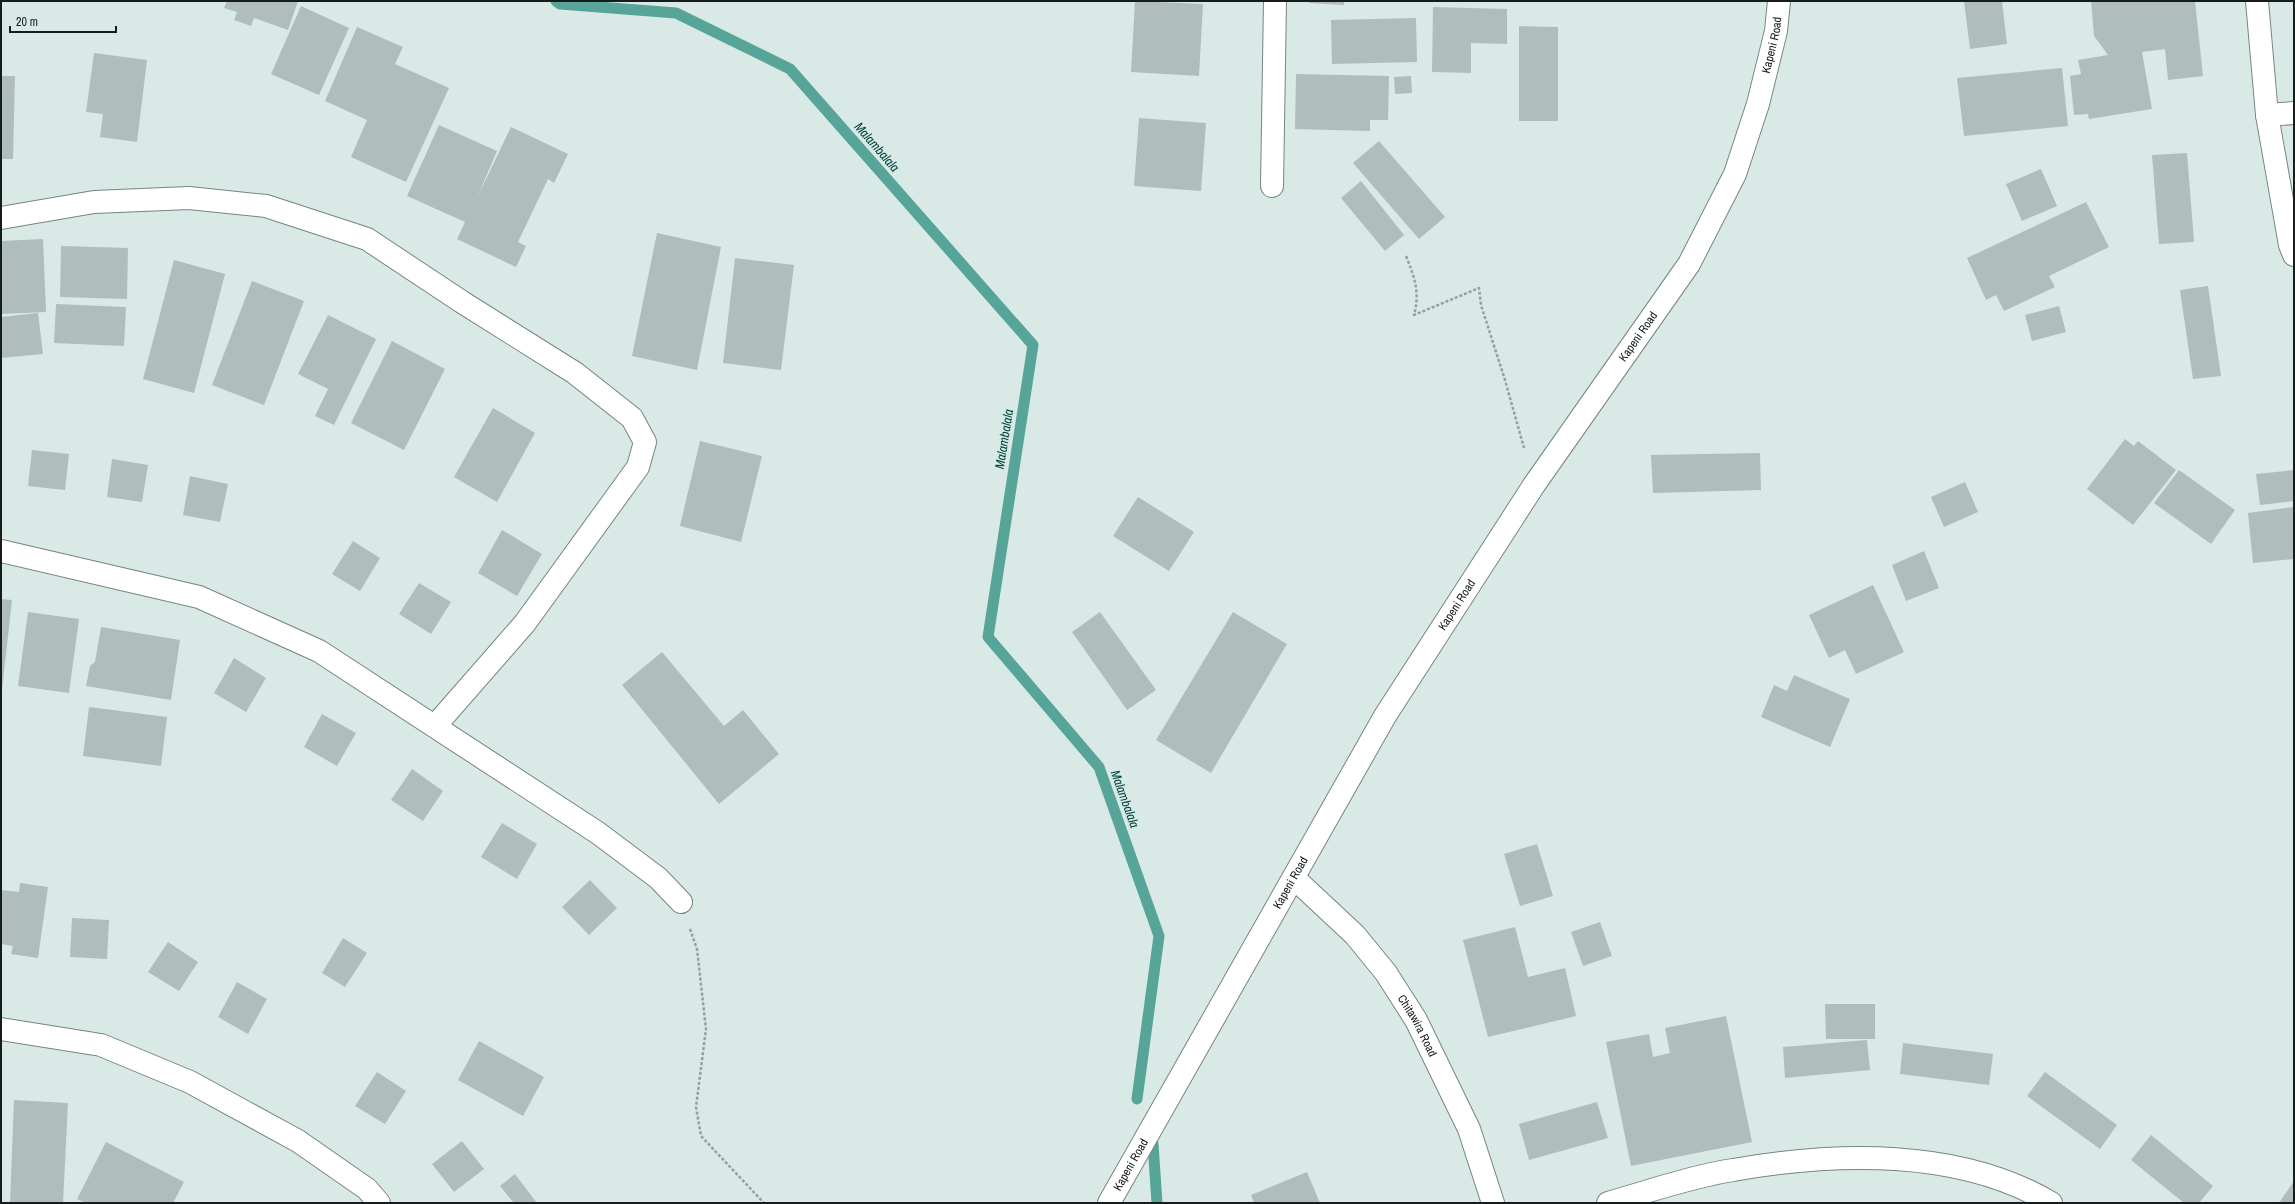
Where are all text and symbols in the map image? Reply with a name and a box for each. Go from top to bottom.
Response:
scale bar [10,8,116,34]
text: 20 m [16,14,38,30]
street label: Kapeni Road [1758,16,1785,75]
water label: Malambalala [851,119,903,175]
street label: Kapeni Road [1615,308,1661,365]
water label: Malambalala [991,408,1017,470]
street label: Kapeni Road [1434,576,1479,633]
water label: Malambalala [1107,768,1143,830]
street label: Kapeni Road [1269,854,1312,912]
street label: Chitawira Road [1394,992,1441,1059]
street label: Kapeni Road [1110,1136,1152,1194]

